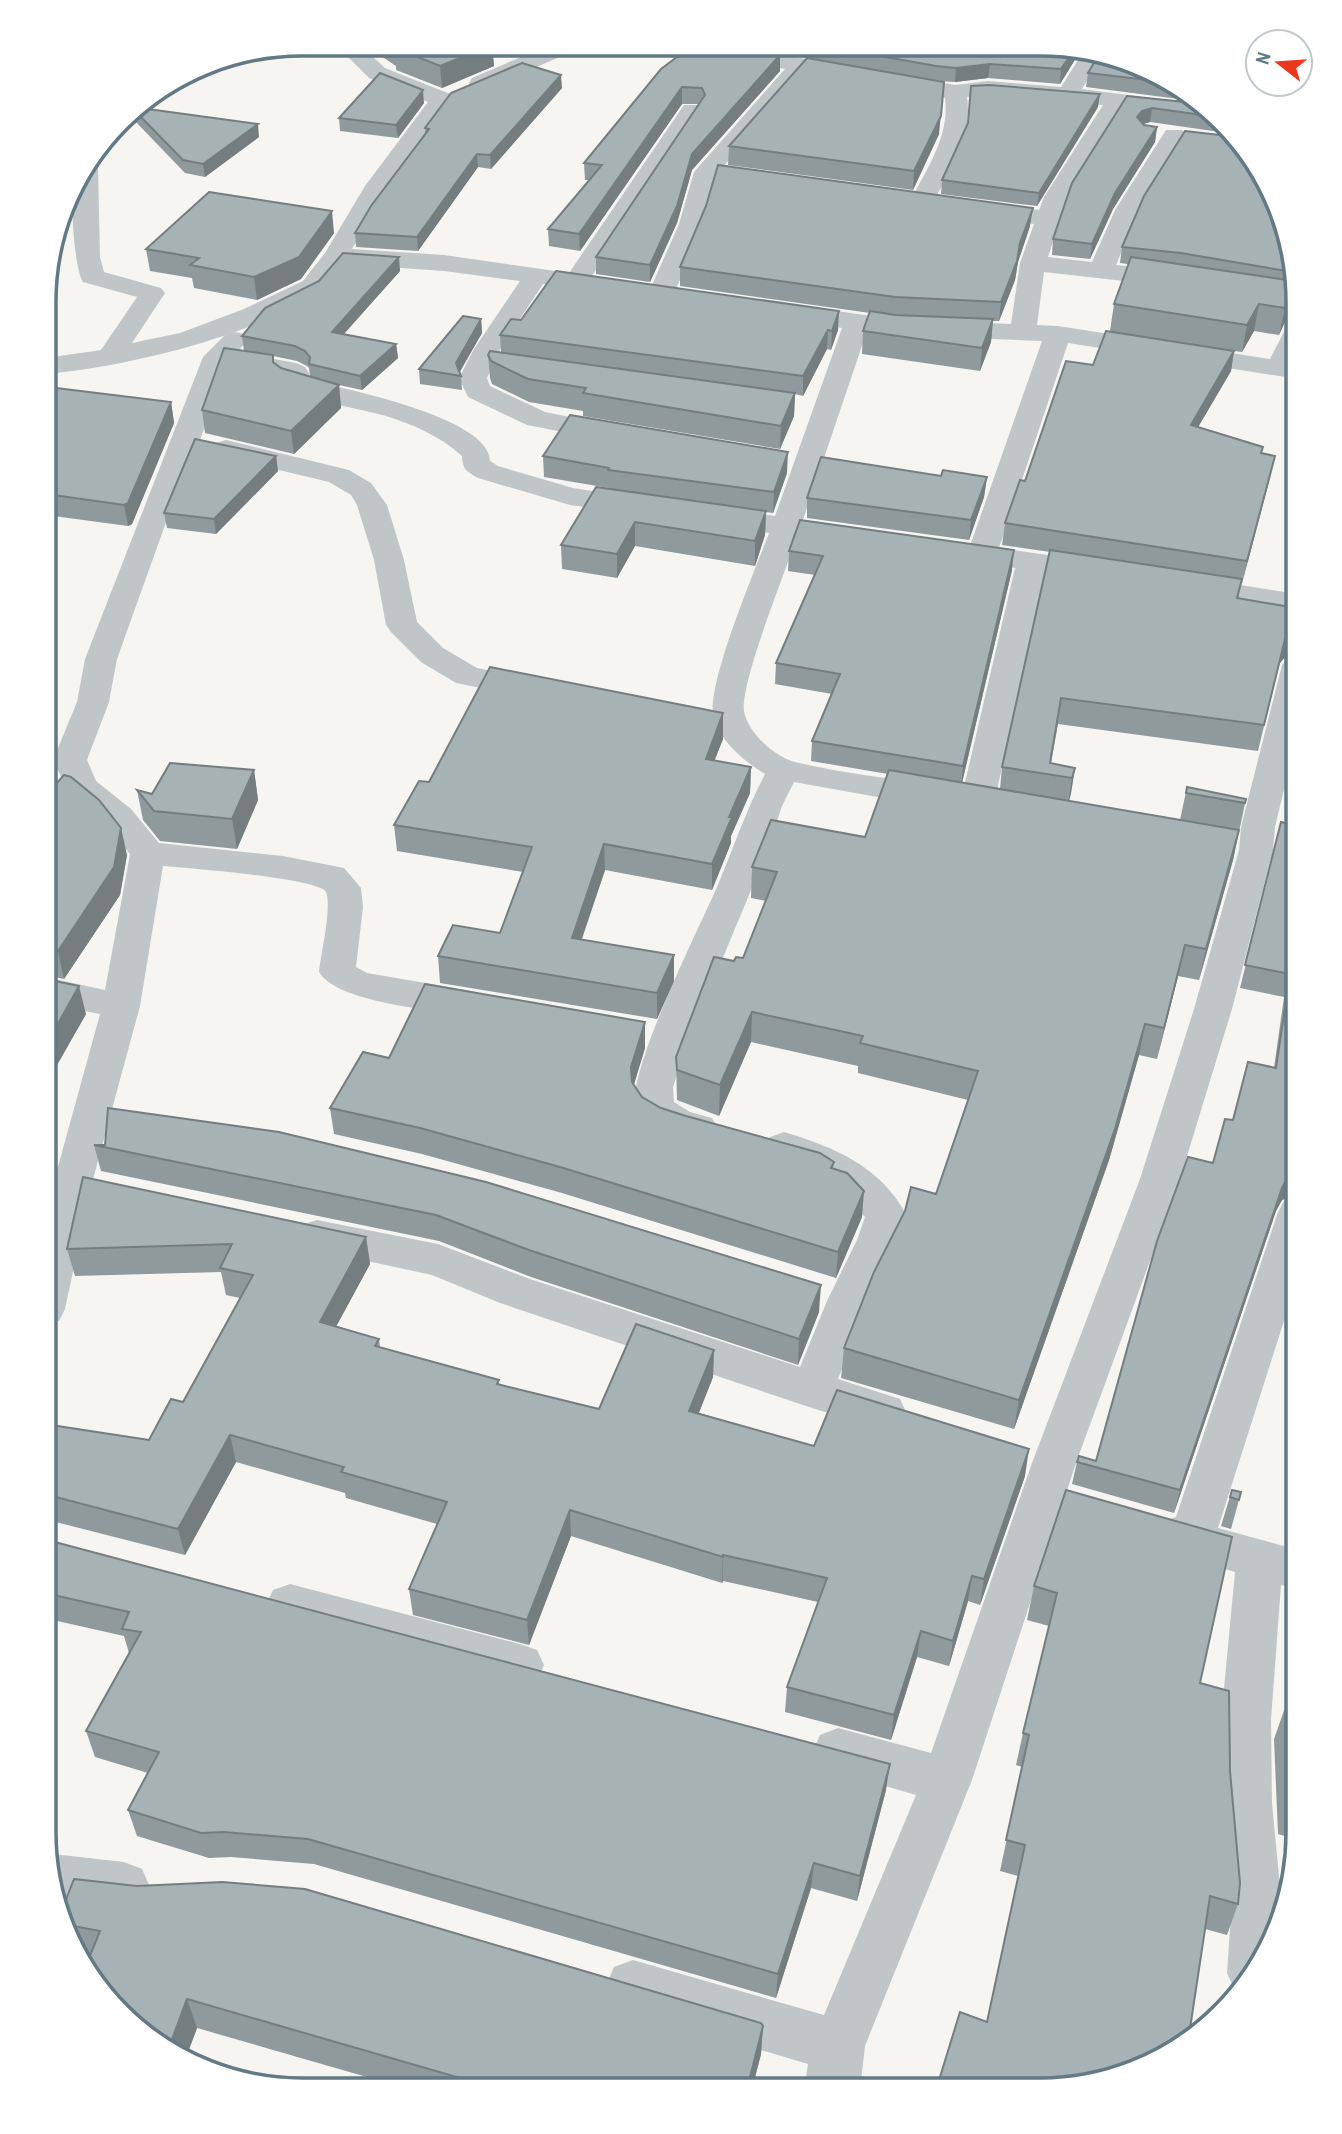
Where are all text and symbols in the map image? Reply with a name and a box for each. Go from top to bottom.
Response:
north arrow [1244,28,1314,98]
text: N [1249,49,1277,67]

